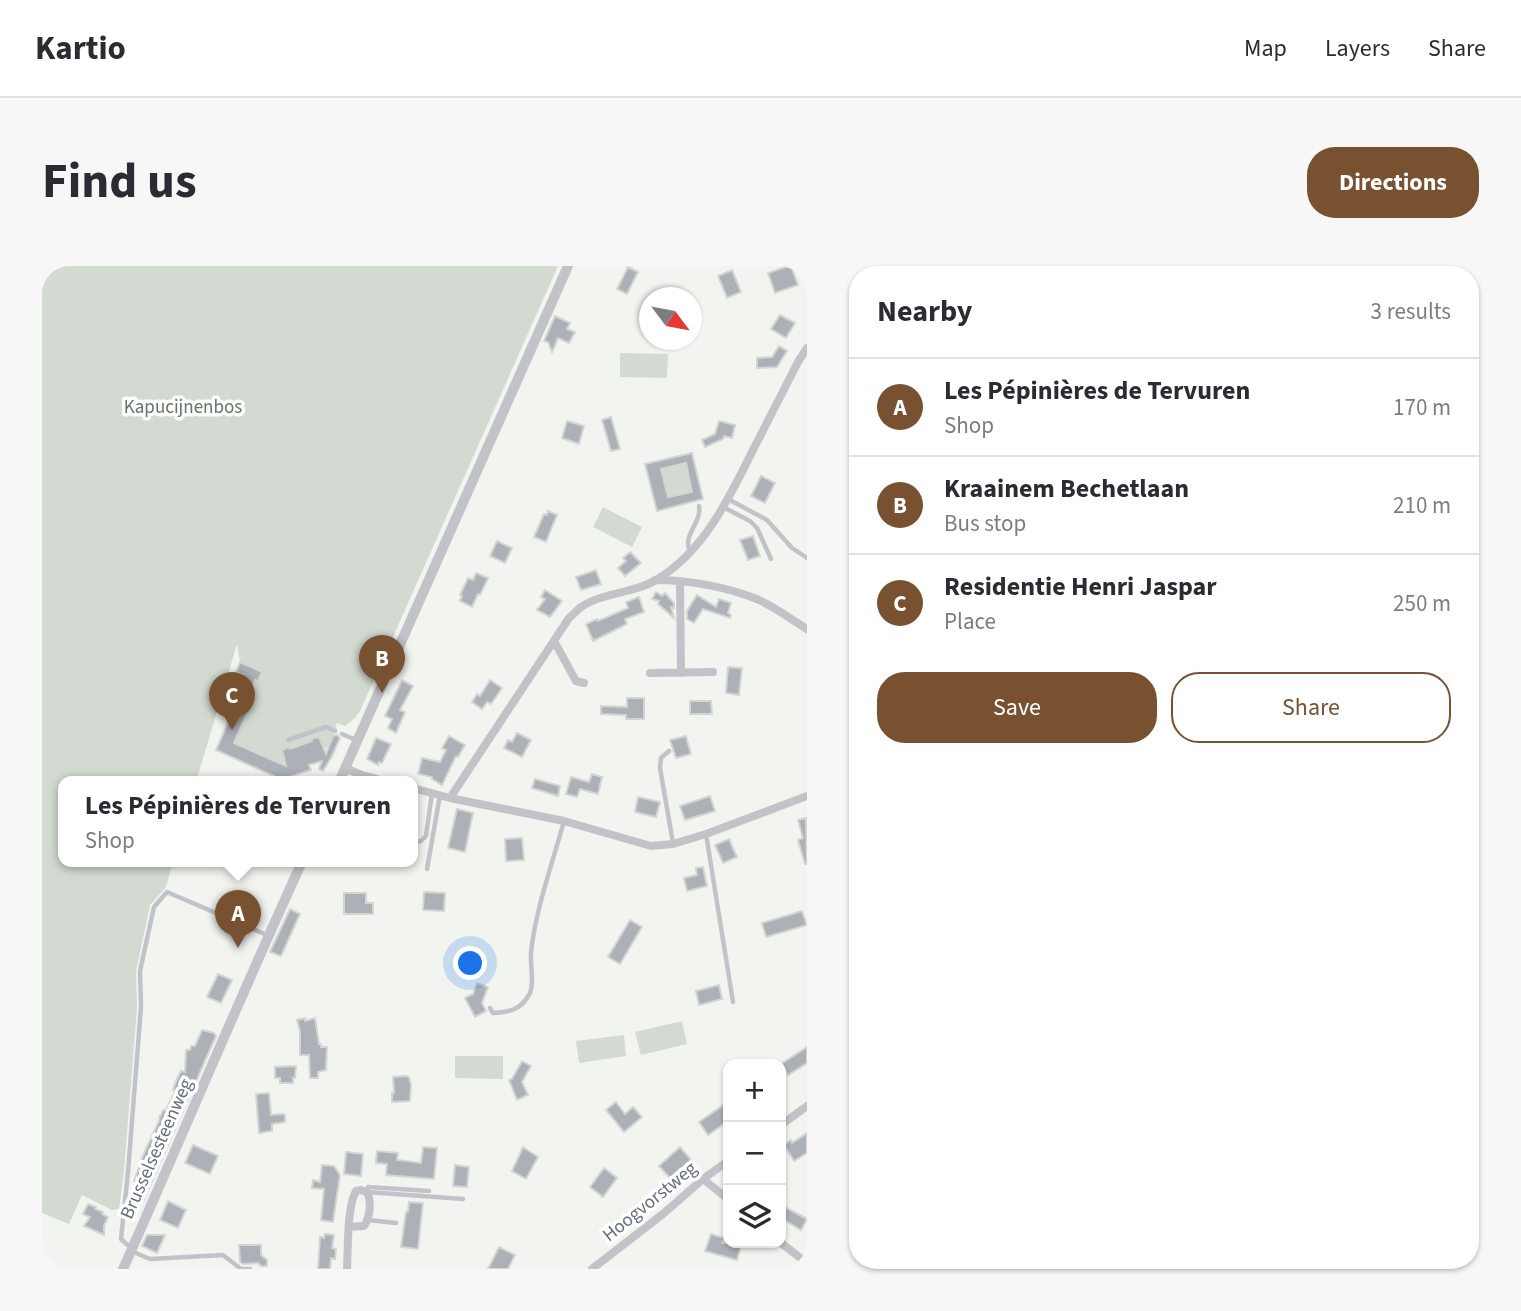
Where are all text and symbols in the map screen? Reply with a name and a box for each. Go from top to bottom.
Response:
text: Kartio [35,25,126,72]
text: Map [1244,31,1287,66]
text: Layers [1325,31,1390,66]
text: Share [1428,31,1486,66]
text: Find us [42,147,197,217]
button: Directions [1307,147,1479,218]
north arrow [639,287,702,350]
text: Nearby [877,290,972,333]
text: 3 results [1371,295,1451,328]
text: Les Pépinières de Tervuren [944,372,1250,409]
text: A [893,391,907,424]
text: 170 m [1393,391,1451,424]
park label: Kapucijnenbos [124,394,242,421]
text: Shop [944,409,994,442]
text: Kraainem Bechetlaan [944,470,1189,507]
text: B [893,489,907,522]
text: 210 m [1393,489,1451,522]
text: Bus stop [944,507,1026,540]
text: Residentie Henri Jaspar [944,568,1217,605]
text: C [893,587,907,620]
text: 250 m [1393,587,1451,620]
text: Place [944,605,996,638]
pin: B [359,635,405,693]
pin: C [209,672,255,730]
button: Save [877,672,1157,743]
button: Share [1171,672,1451,743]
popup [58,776,418,867]
text: Les Pépinières de Tervuren [85,787,391,824]
text: Shop [85,824,135,857]
pin: A [215,890,261,948]
your location [453,946,487,980]
map controls [723,1059,786,1248]
button: + [723,1059,786,1122]
street label: Brusselsesteenweg [114,1074,200,1223]
button: − [723,1122,786,1185]
street label: Hoogvorstweg [597,1155,703,1249]
button: layers [723,1185,786,1248]

